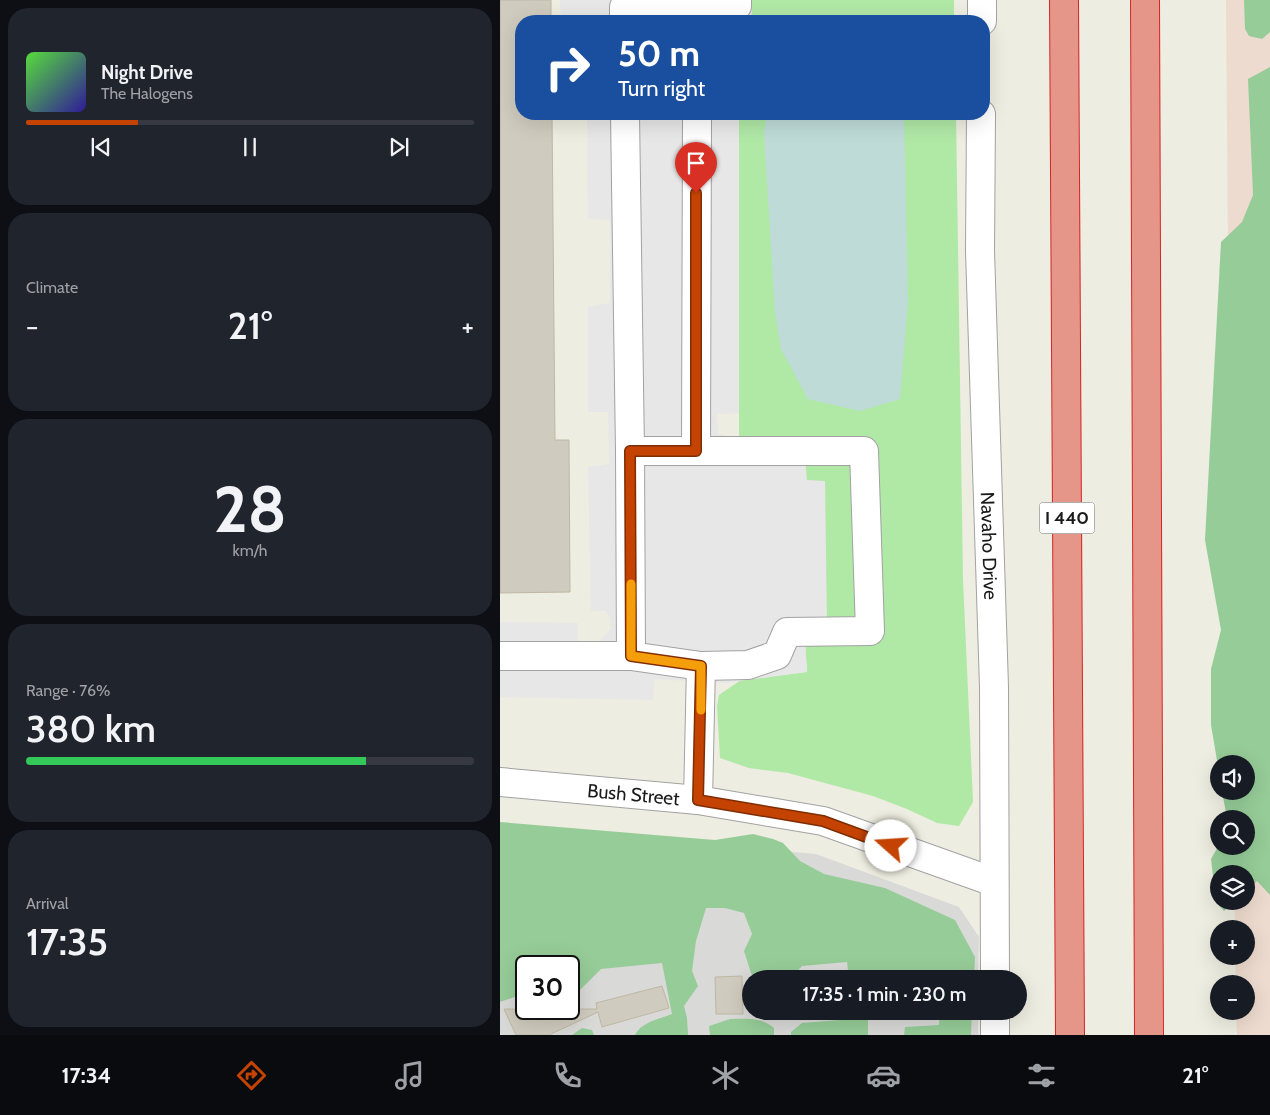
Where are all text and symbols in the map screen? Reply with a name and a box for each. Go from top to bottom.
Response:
text: 50 m [618,32,700,75]
icon: right [535,35,600,100]
text: Night Drive [101,61,193,84]
text: Turn right [618,75,705,102]
text: The Halogens [101,84,193,103]
icon: previous [87,133,115,161]
icon: pause [236,133,264,161]
icon: next [385,133,413,161]
pin [675,142,717,193]
icon: arrive [682,149,710,177]
text: Climate [26,278,78,297]
text: 21° [228,302,272,349]
text: − [26,309,38,343]
text: + [462,309,474,343]
text: 28 [213,469,287,548]
street label: Navaho Drive [976,491,1003,600]
road number: I 440 [1040,502,1094,534]
text: km/h [232,541,268,560]
text: Range · 76% [26,681,111,700]
text: 380 km [26,705,156,752]
map controls [1210,755,1255,1020]
button: sound [1210,755,1255,800]
street label: Bush Street [586,778,681,810]
button: search [1210,810,1255,855]
position arrow [864,819,916,871]
button: layers [1210,865,1255,910]
text: Arrival [26,894,69,913]
text: 17:35 [26,918,108,965]
button: + [1210,920,1255,965]
speed limit sign: 30 [515,955,580,1020]
button: − [1210,975,1255,1020]
text: 17:35 · 1 min · 230 m [803,983,966,1006]
icon: directions [234,1058,269,1093]
icon: music [392,1058,427,1093]
icon: phone [550,1058,585,1093]
icon: climate [708,1058,743,1093]
icon: car [866,1058,901,1093]
icon: filters [1024,1058,1059,1093]
text: 17:34 [62,1062,111,1089]
text: 21° [1182,1062,1208,1089]

